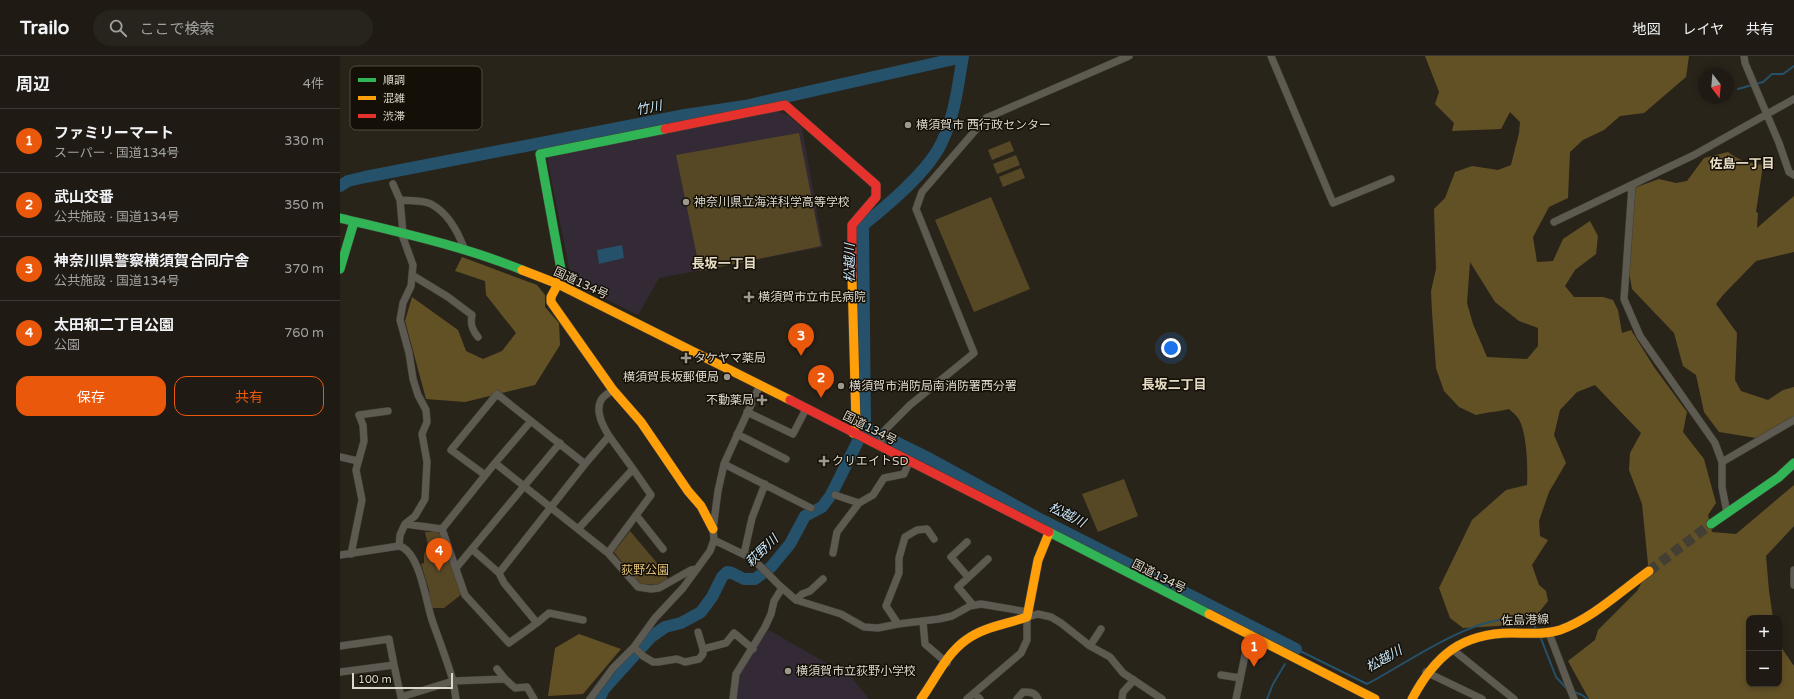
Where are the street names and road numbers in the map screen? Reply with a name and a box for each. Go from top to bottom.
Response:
street label: 国道134号 [551,264,611,302]
street label: 国道134号 [841,408,899,448]
street label: 国道134号 [1130,556,1188,596]
street label: 佐島港線 [1501,612,1549,628]

